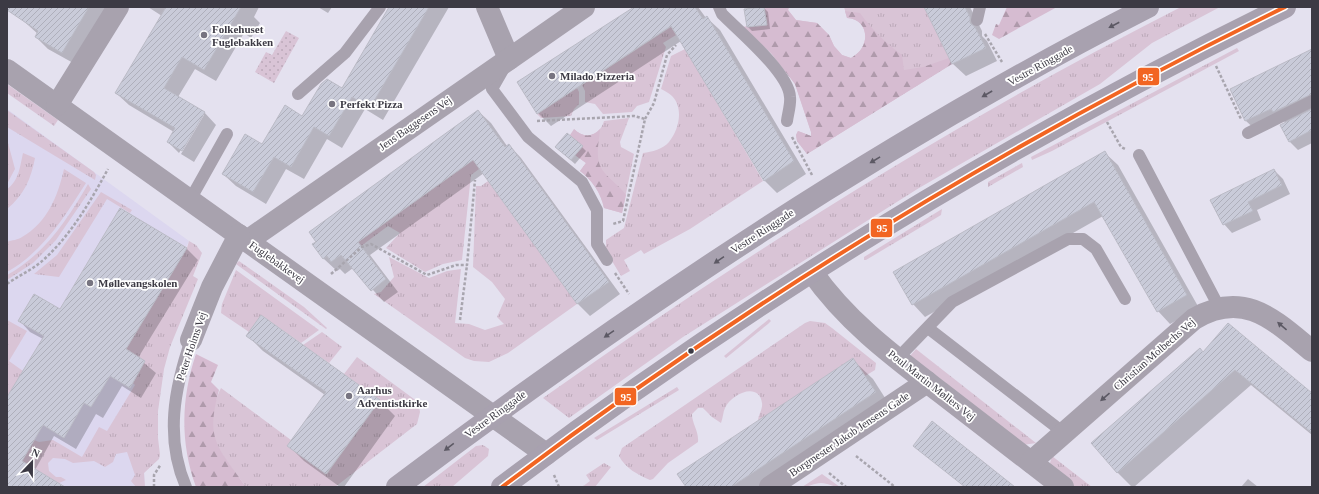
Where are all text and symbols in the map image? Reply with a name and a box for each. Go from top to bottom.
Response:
one-way arrow [1108,22,1120,28]
place label: Folkehuset Fuglebakken [212,23,273,48]
marker: Folkehuset Fuglebakken [199,30,209,40]
street label: Vestre Ringgade [1005,42,1075,88]
line badge: 95 [1137,67,1160,86]
place label: Milado Pizzeria [560,70,635,82]
marker: Milado Pizzeria [547,71,557,81]
text: 95 [1143,71,1154,83]
one-way arrow [982,91,993,98]
street label: Jens Baggesens Vej [376,93,454,153]
place label: Perfekt Pizza [340,98,403,110]
marker: Perfekt Pizza [327,99,337,109]
one-way arrow [869,157,881,164]
street label: Vestre Ringgade [728,206,796,256]
line badge: 95 [870,218,893,238]
text: 95 [877,222,888,234]
street label: Fuglebakkevej [247,239,307,285]
one-way arrow [713,256,724,264]
place label: Møllevangskolen [98,277,177,289]
marker: Møllevangskolen [85,278,95,288]
street label: Peter Holms Vej [174,310,208,382]
street label: Christian Molbechs Vej [1111,315,1197,393]
one-way arrow [1277,322,1287,331]
one-way arrow [604,330,615,338]
unlabelled marker [686,346,696,356]
street label: Poul Martin Møllers Vej [886,347,978,423]
place label: Aarhus Adventistkirke [357,384,427,409]
line badge: 95 [614,387,637,406]
street label: Vestre Ringgade [462,388,528,440]
street label: Borgmester Jakob Jensens Gade [787,389,911,479]
marker: Aarhus Adventistkirke [344,391,354,401]
text: 95 [621,391,632,403]
one-way arrow [1100,392,1111,401]
north arrow [12,442,52,482]
one-way arrow [444,443,455,452]
text: N [30,446,42,460]

